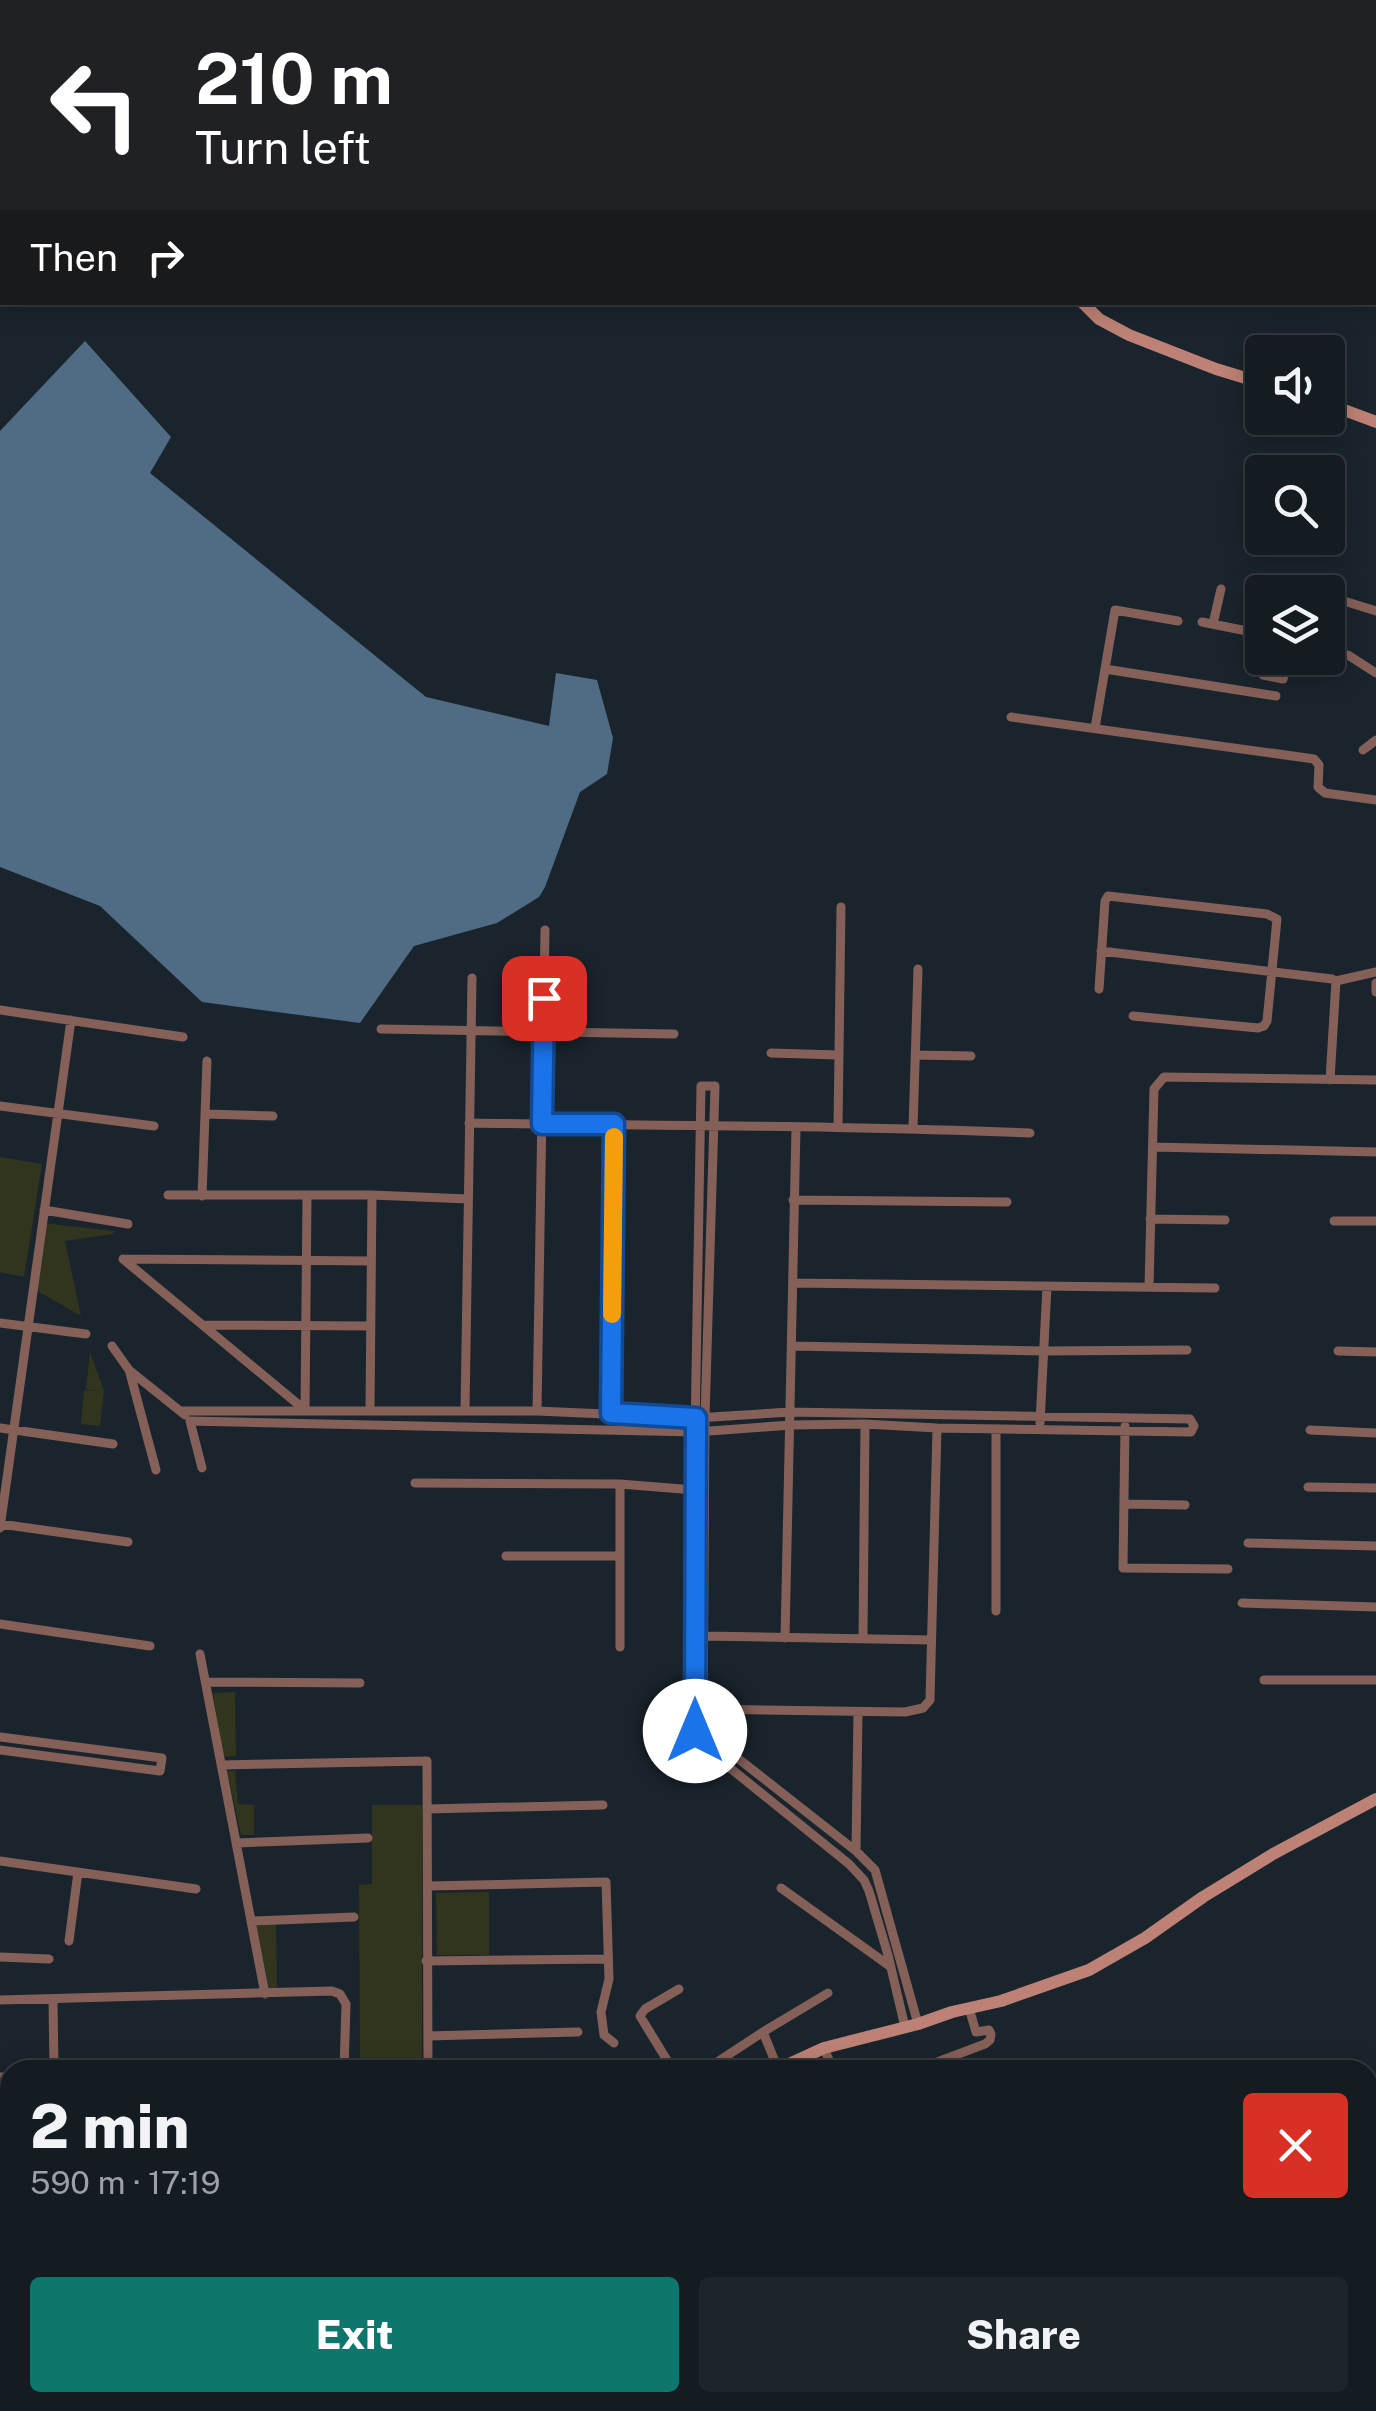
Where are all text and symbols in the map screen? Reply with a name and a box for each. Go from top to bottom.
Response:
text: 210 m [195,37,393,120]
icon: left [30,40,160,170]
text: Turn left [195,121,371,174]
icon: right [138,230,193,285]
text: Then [30,235,118,280]
map controls [1245,335,1345,675]
button: sound [1245,335,1345,435]
button: search [1245,455,1345,555]
button: layers [1245,575,1345,675]
pin [502,956,587,1041]
icon: arrive [517,971,572,1026]
position arrow [643,1679,747,1783]
text: 2 min [30,2091,189,2162]
button: close [1243,2093,1348,2198]
text: 590 m · 17:19 [30,2164,220,2201]
button: Exit [30,2277,679,2392]
button: Share [699,2277,1348,2392]

